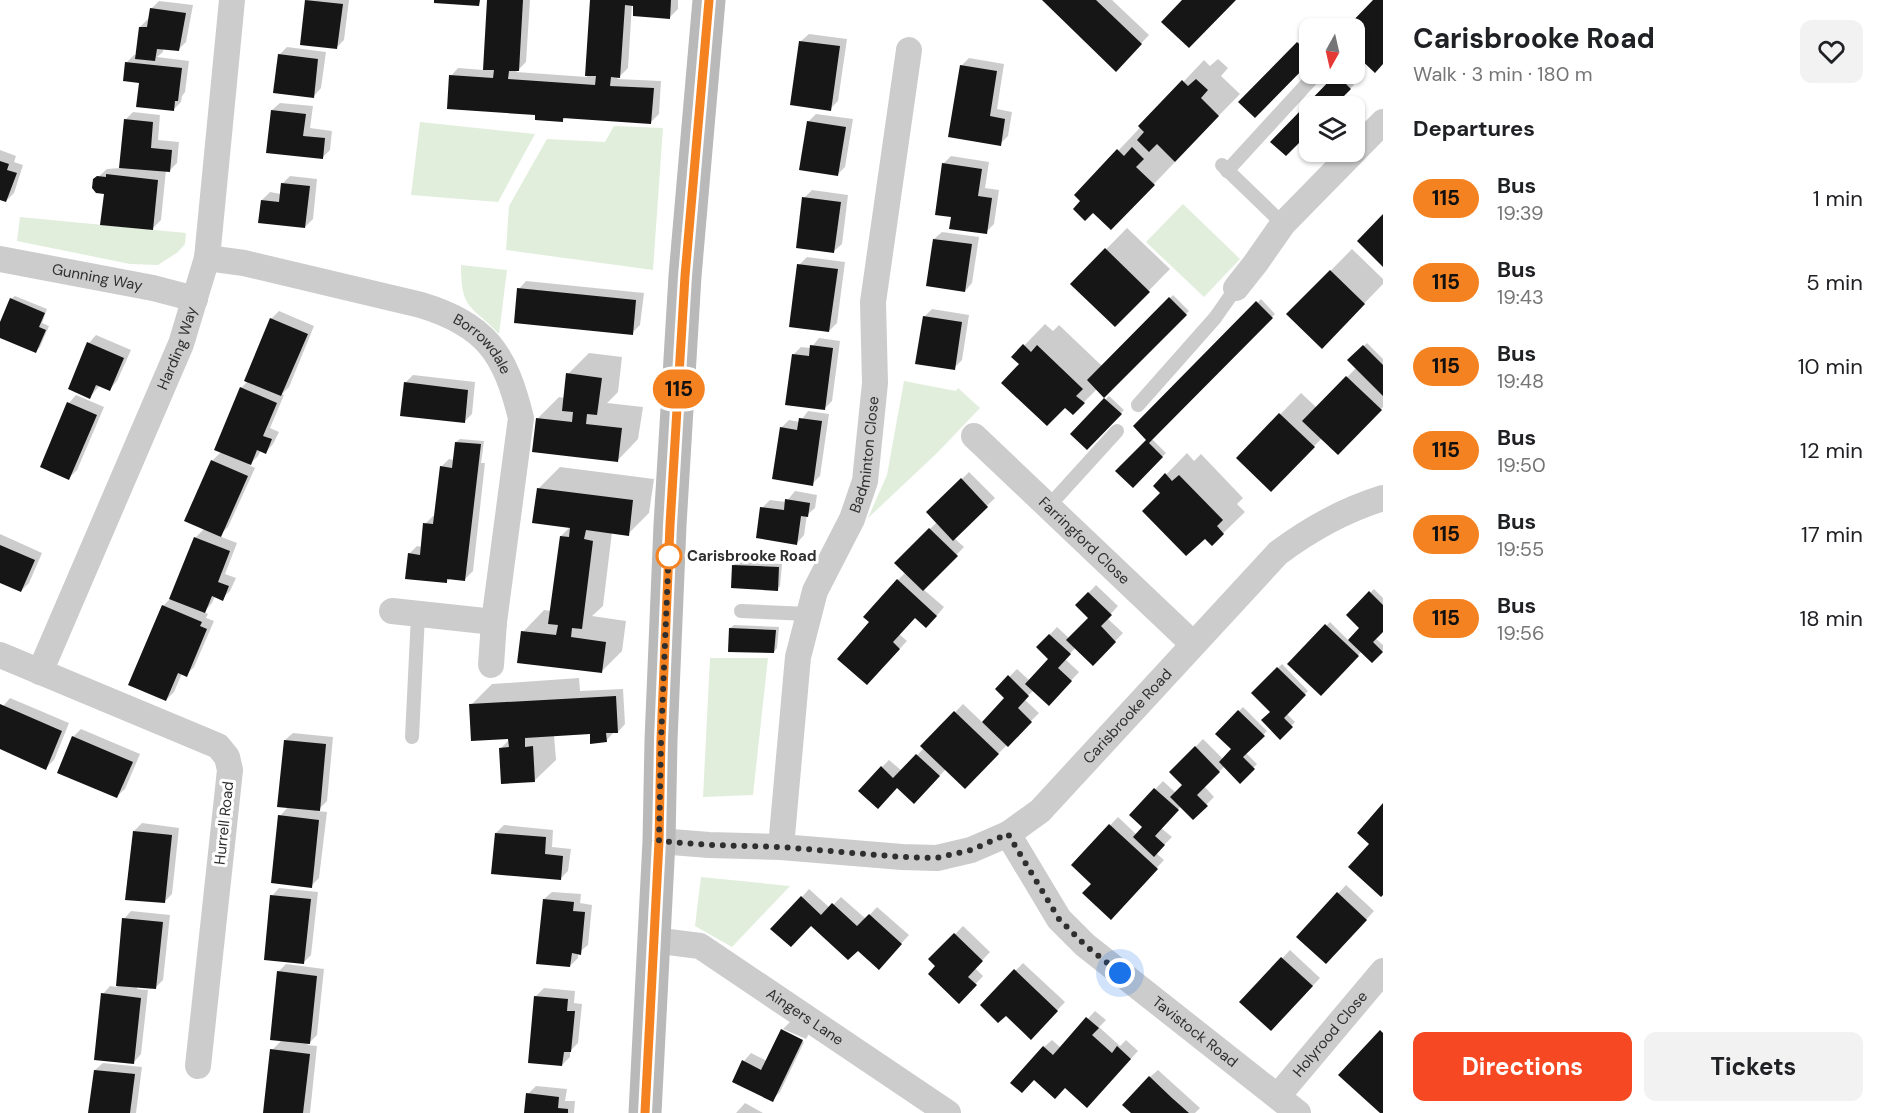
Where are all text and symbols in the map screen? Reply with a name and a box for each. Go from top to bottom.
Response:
north arrow [1299,18,1365,84]
map controls [1299,18,1365,162]
text: Carisbrooke Road [1413,20,1655,57]
button: heart [1800,20,1863,83]
text: Walk · 3 min · 180 m [1413,61,1592,87]
button: layers [1299,96,1365,162]
text: Departures [1413,114,1535,143]
text: Bus [1497,171,1536,200]
text: 115 [1432,184,1460,212]
text: 1 min [1813,184,1863,213]
text: 19:39 [1497,200,1544,226]
text: Bus [1497,255,1536,284]
street label: Gunning Way [50,259,145,296]
text: 115 [1432,268,1460,296]
text: 5 min [1806,268,1863,297]
text: 19:43 [1497,284,1544,310]
street label: Harding Way [153,303,202,393]
street label: Borrowdale [450,309,516,377]
text: Bus [1497,339,1536,368]
text: 115 [1432,352,1460,380]
text: 10 min [1798,352,1863,381]
text: 19:48 [1497,368,1544,394]
line badge: 115 [644,370,714,408]
text: 115 [665,375,693,403]
street label: Badminton Close [845,395,884,516]
text: Bus [1497,423,1536,452]
text: 115 [1432,436,1460,464]
text: 12 min [1800,436,1863,465]
text: 19:50 [1497,452,1546,478]
street label: Farringford Close [1034,492,1134,589]
text: Bus [1497,507,1536,536]
text: 115 [1432,520,1460,548]
text: 17 min [1801,520,1863,549]
text: 19:55 [1497,536,1544,562]
marker: Carisbrooke Road [656,543,682,569]
place label: Carisbrooke Road [687,546,817,566]
text: Bus [1497,591,1536,620]
text: 115 [1432,604,1460,632]
text: 18 min [1799,604,1863,633]
text: 19:56 [1497,620,1545,646]
street label: Carisbrooke Road [1078,665,1176,768]
street label: Hurrell Road [210,780,238,866]
your location [1105,958,1135,988]
street label: Aingers Lane [762,984,848,1050]
street label: Holyrood Close [1288,987,1372,1081]
street label: Tavistock Road [1148,992,1242,1072]
button: Directions [1413,1032,1632,1101]
button: Tickets [1644,1032,1863,1101]

